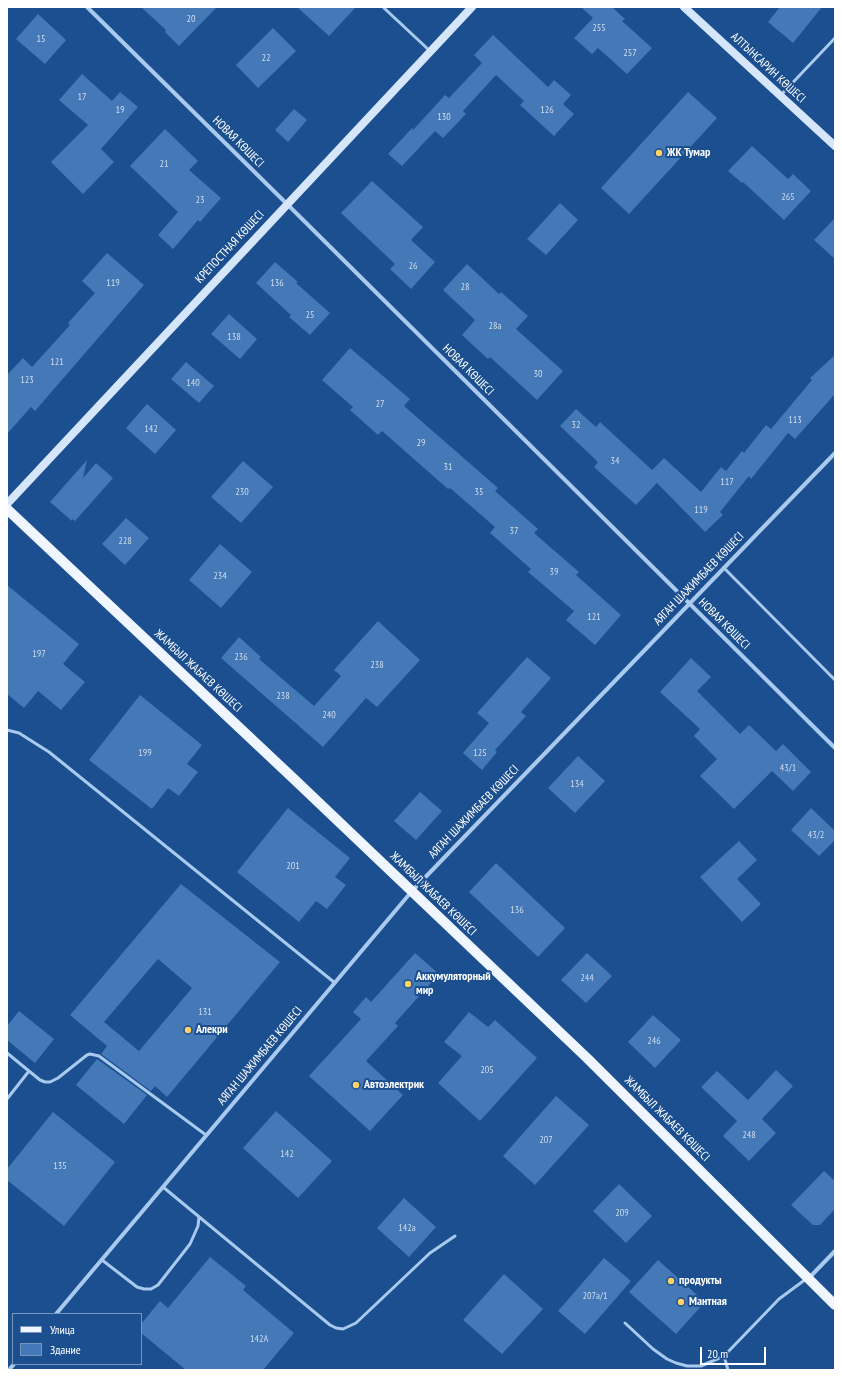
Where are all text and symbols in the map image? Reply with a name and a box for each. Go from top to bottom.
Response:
house number: 20 [187,13,195,25]
house number: 255 [592,22,606,34]
street label: АЛТЫНСАРИН КӨШЕСІ [728,30,808,106]
house number: 15 [37,33,45,45]
house number: 257 [623,47,637,59]
house number: 22 [262,52,270,64]
house number: 17 [78,91,86,103]
house number: 19 [116,104,124,116]
house number: 126 [540,104,554,116]
house number: 130 [437,111,451,123]
street label: НОВАЯ КӨШЕСІ [209,113,267,171]
place label: ЖК Тумар [667,146,710,160]
marker: ЖК Тумар [654,148,664,158]
house number: 21 [160,158,168,170]
house number: 265 [781,191,795,203]
house number: 23 [196,194,204,206]
street label: КРЕПОСТНАЯ КӨШЕСІ [193,208,267,286]
house number: 26 [409,260,417,272]
house number: 119 [106,277,120,289]
house number: 136 [270,277,284,289]
house number: 28 [461,281,469,293]
house number: 25 [306,309,314,321]
house number: 28а [489,320,501,332]
house number: 138 [227,331,241,343]
street label: НОВАЯ КӨШЕСІ [439,341,497,399]
house number: 121 [50,356,64,368]
house number: 30 [534,368,542,380]
house number: 123 [20,374,34,386]
house number: 140 [186,377,200,389]
house number: 27 [376,398,384,410]
house number: 113 [788,414,802,426]
house number: 32 [572,419,580,431]
house number: 142 [144,423,158,435]
house number: 29 [417,437,425,449]
house number: 34 [611,455,619,467]
house number: 31 [444,461,452,473]
house number: 117 [720,476,734,488]
house number: 230 [235,486,249,498]
house number: 35 [475,486,483,498]
house number: 119 [694,504,708,516]
house number: 37 [510,525,518,537]
street label: АЯГАН ШАЖИМБАЕВ КӨШЕСІ [651,529,747,629]
house number: 228 [118,535,132,547]
house number: 39 [550,566,558,578]
house number: 234 [213,570,227,582]
street label: НОВАЯ КӨШЕСІ [695,595,753,653]
house number: 121 [587,611,601,623]
street label: ЖАМБЫЛ ЖАБАЕВ КӨШЕСІ [151,627,245,715]
house number: 197 [32,648,46,660]
house number: 236 [234,651,248,663]
house number: 238 [370,659,384,671]
house number: 238 [276,690,290,702]
house number: 240 [322,709,336,721]
house number: 199 [138,747,152,759]
house number: 125 [473,747,487,759]
street label: АЯГАН ШАЖИМБАЕВ КӨШЕСІ [426,762,522,862]
house number: 43/1 [780,762,796,774]
house number: 134 [570,778,584,790]
house number: 43/2 [808,829,824,841]
street label: ЖАМБЫЛ ЖАБАЕВ КӨШЕСІ [387,849,479,939]
house number: 201 [286,860,300,872]
house number: 136 [510,904,524,916]
place label: Аккумуляторный мир [416,970,491,998]
house number: 244 [580,972,594,984]
marker: Аккумуляторный мир [403,979,413,989]
street label: АЯГАН ШАЖИМБАЕВ КӨШЕСІ [215,1004,305,1108]
house number: 131 [198,1006,212,1018]
place label: Алекри [196,1023,228,1037]
marker: Алекри [183,1025,193,1035]
house number: 246 [647,1035,661,1047]
house number: 205 [480,1064,494,1076]
street label: ЖАМБЫЛ ЖАБАЕВ КӨШЕСІ [621,1073,713,1165]
place label: Автоэлектрик [364,1078,424,1092]
marker: Автоэлектрик [351,1080,361,1090]
house number: 248 [742,1129,756,1141]
house number: 207 [539,1134,553,1146]
house number: 142 [280,1148,294,1160]
house number: 135 [53,1160,67,1172]
house number: 209 [615,1207,629,1219]
house number: 142а [398,1222,416,1234]
place label: продукты [679,1274,722,1288]
marker: продукты [666,1276,676,1286]
house number: 207а/1 [583,1290,607,1302]
place label: Мантная [689,1295,727,1309]
marker: Мантная [676,1297,686,1307]
legend [12,1313,142,1365]
text: Улица [50,1322,75,1337]
house number: 142А [250,1333,268,1345]
scale bar [702,1339,768,1365]
text: Здание [50,1342,81,1357]
text: 20 m [707,1346,728,1361]

